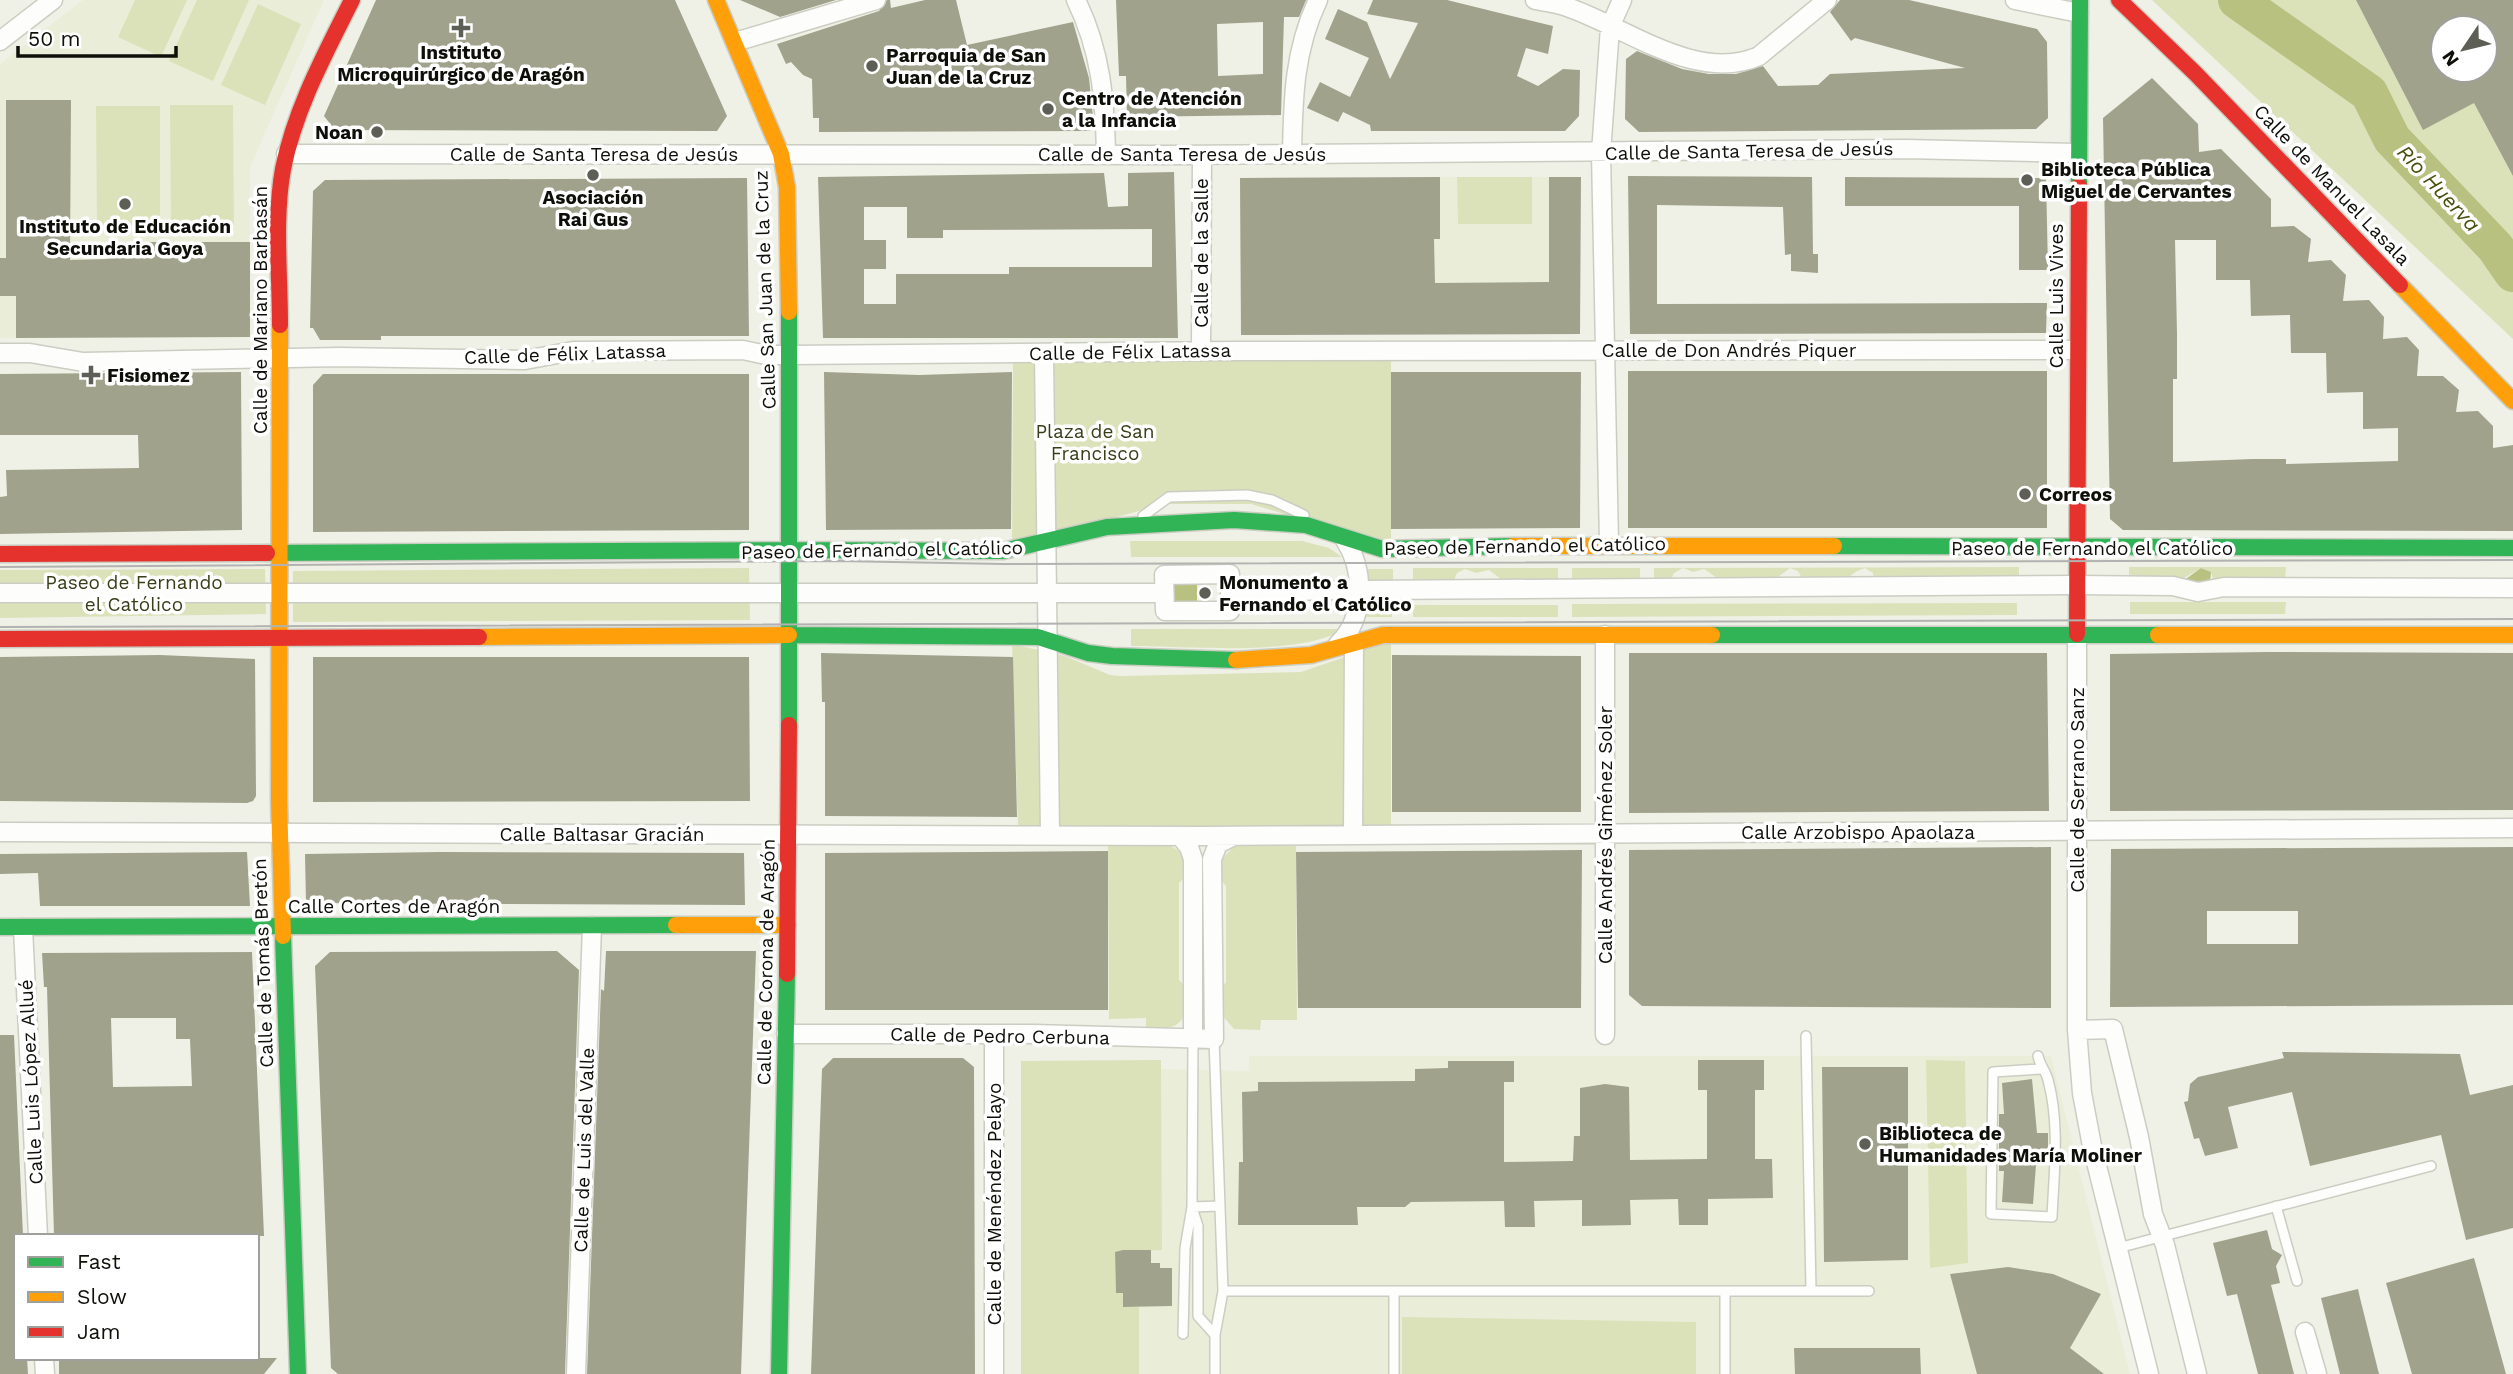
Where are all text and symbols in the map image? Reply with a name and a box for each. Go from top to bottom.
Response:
scale bar [18,14,175,58]
north arrow [2429,14,2499,84]
marker: Instituto Microquirúrgico de Aragón [451,18,471,38]
text: 50 m [28,26,80,51]
place label: Instituto Microquirúrgico de Aragón [337,41,585,86]
place label: Parroquia de San Juan de la Cruz [886,44,1046,89]
text: N [2437,46,2464,71]
marker: Parroquia de San Juan de la Cruz [864,58,880,74]
place label: Centro de Atención a la Infancia [1062,87,1242,132]
street label: Calle de Manuel Lasala [2249,100,2415,270]
marker: Centro de Atención a la Infancia [1040,101,1056,117]
place label: Noan [315,121,363,144]
marker: Noan [369,124,385,140]
street label: Calle de Santa Teresa de Jesús [1605,137,1893,165]
water label: Río Huerva [2392,139,2486,237]
street label: Calle de Santa Teresa de Jesús [450,143,738,166]
street label: Calle de Santa Teresa de Jesús [1038,143,1326,166]
place label: Biblioteca Pública Miguel de Cervantes [2041,158,2232,203]
marker: Asociación Rai Gus [585,167,601,183]
street label: Calle San Juan de la Cruz [749,170,781,410]
marker: Biblioteca Pública Miguel de Cervantes [2019,172,2035,188]
street label: Calle de la Salle [1190,178,1213,328]
street label: Calle de Mariano Barbasán [249,186,272,434]
place label: Asociación Rai Gus [543,186,643,231]
marker: Instituto de Educación Secundaria Goya [117,196,133,212]
place label: Instituto de Educación Secundaria Goya [19,215,231,260]
street label: Calle Luis Vives [2045,224,2068,368]
street label: Calle de Félix Latassa [464,339,667,369]
street label: Calle de Félix Latassa [1029,339,1231,365]
street label: Calle de Don Andrés Piquer [1602,339,1857,362]
place label: Fisiomez [107,364,190,387]
marker: Fisiomez [81,365,101,385]
park label: Plaza de San Francisco [1036,420,1154,465]
place label: Correos [2039,483,2112,506]
marker: Correos [2017,486,2033,502]
street label: Paseo de Fernando el Católico [1384,532,1666,560]
street label: Paseo de Fernando el Católico [741,536,1023,564]
street label: Paseo de Fernando el Católico [1951,537,2233,560]
park label: Paseo de Fernando el Católico [45,571,223,616]
place label: Monumento a Fernando el Católico [1219,571,1412,616]
marker: Monumento a Fernando el Católico [1197,585,1213,601]
street label: Calle de Serrano Sanz [2066,687,2089,893]
street label: Calle Andrés Giménez Soler [1594,705,1617,964]
street label: Calle Arzobispo Apaolaza [1741,821,1975,844]
street label: Calle Baltasar Gracián [500,823,704,846]
street label: Calle de Corona de Aragón [752,838,780,1086]
street label: Calle de Tomás Bretón [248,858,278,1068]
street label: Calle Cortes de Aragón [288,895,500,918]
street label: Calle Luis López Allué [14,979,48,1185]
street label: Calle de Pedro Cerbuna [890,1023,1110,1049]
street label: Calle de Luis del Valle [569,1047,599,1253]
street label: Calle de Menéndez Pelayo [983,1083,1006,1325]
place label: Biblioteca de Humanidades María Moliner [1879,1122,2143,1167]
marker: Biblioteca de Humanidades María Moliner [1857,1136,1873,1152]
legend [14,1234,259,1360]
text: Fast [77,1249,121,1274]
text: Slow [77,1284,127,1309]
text: Jam [77,1319,120,1344]

